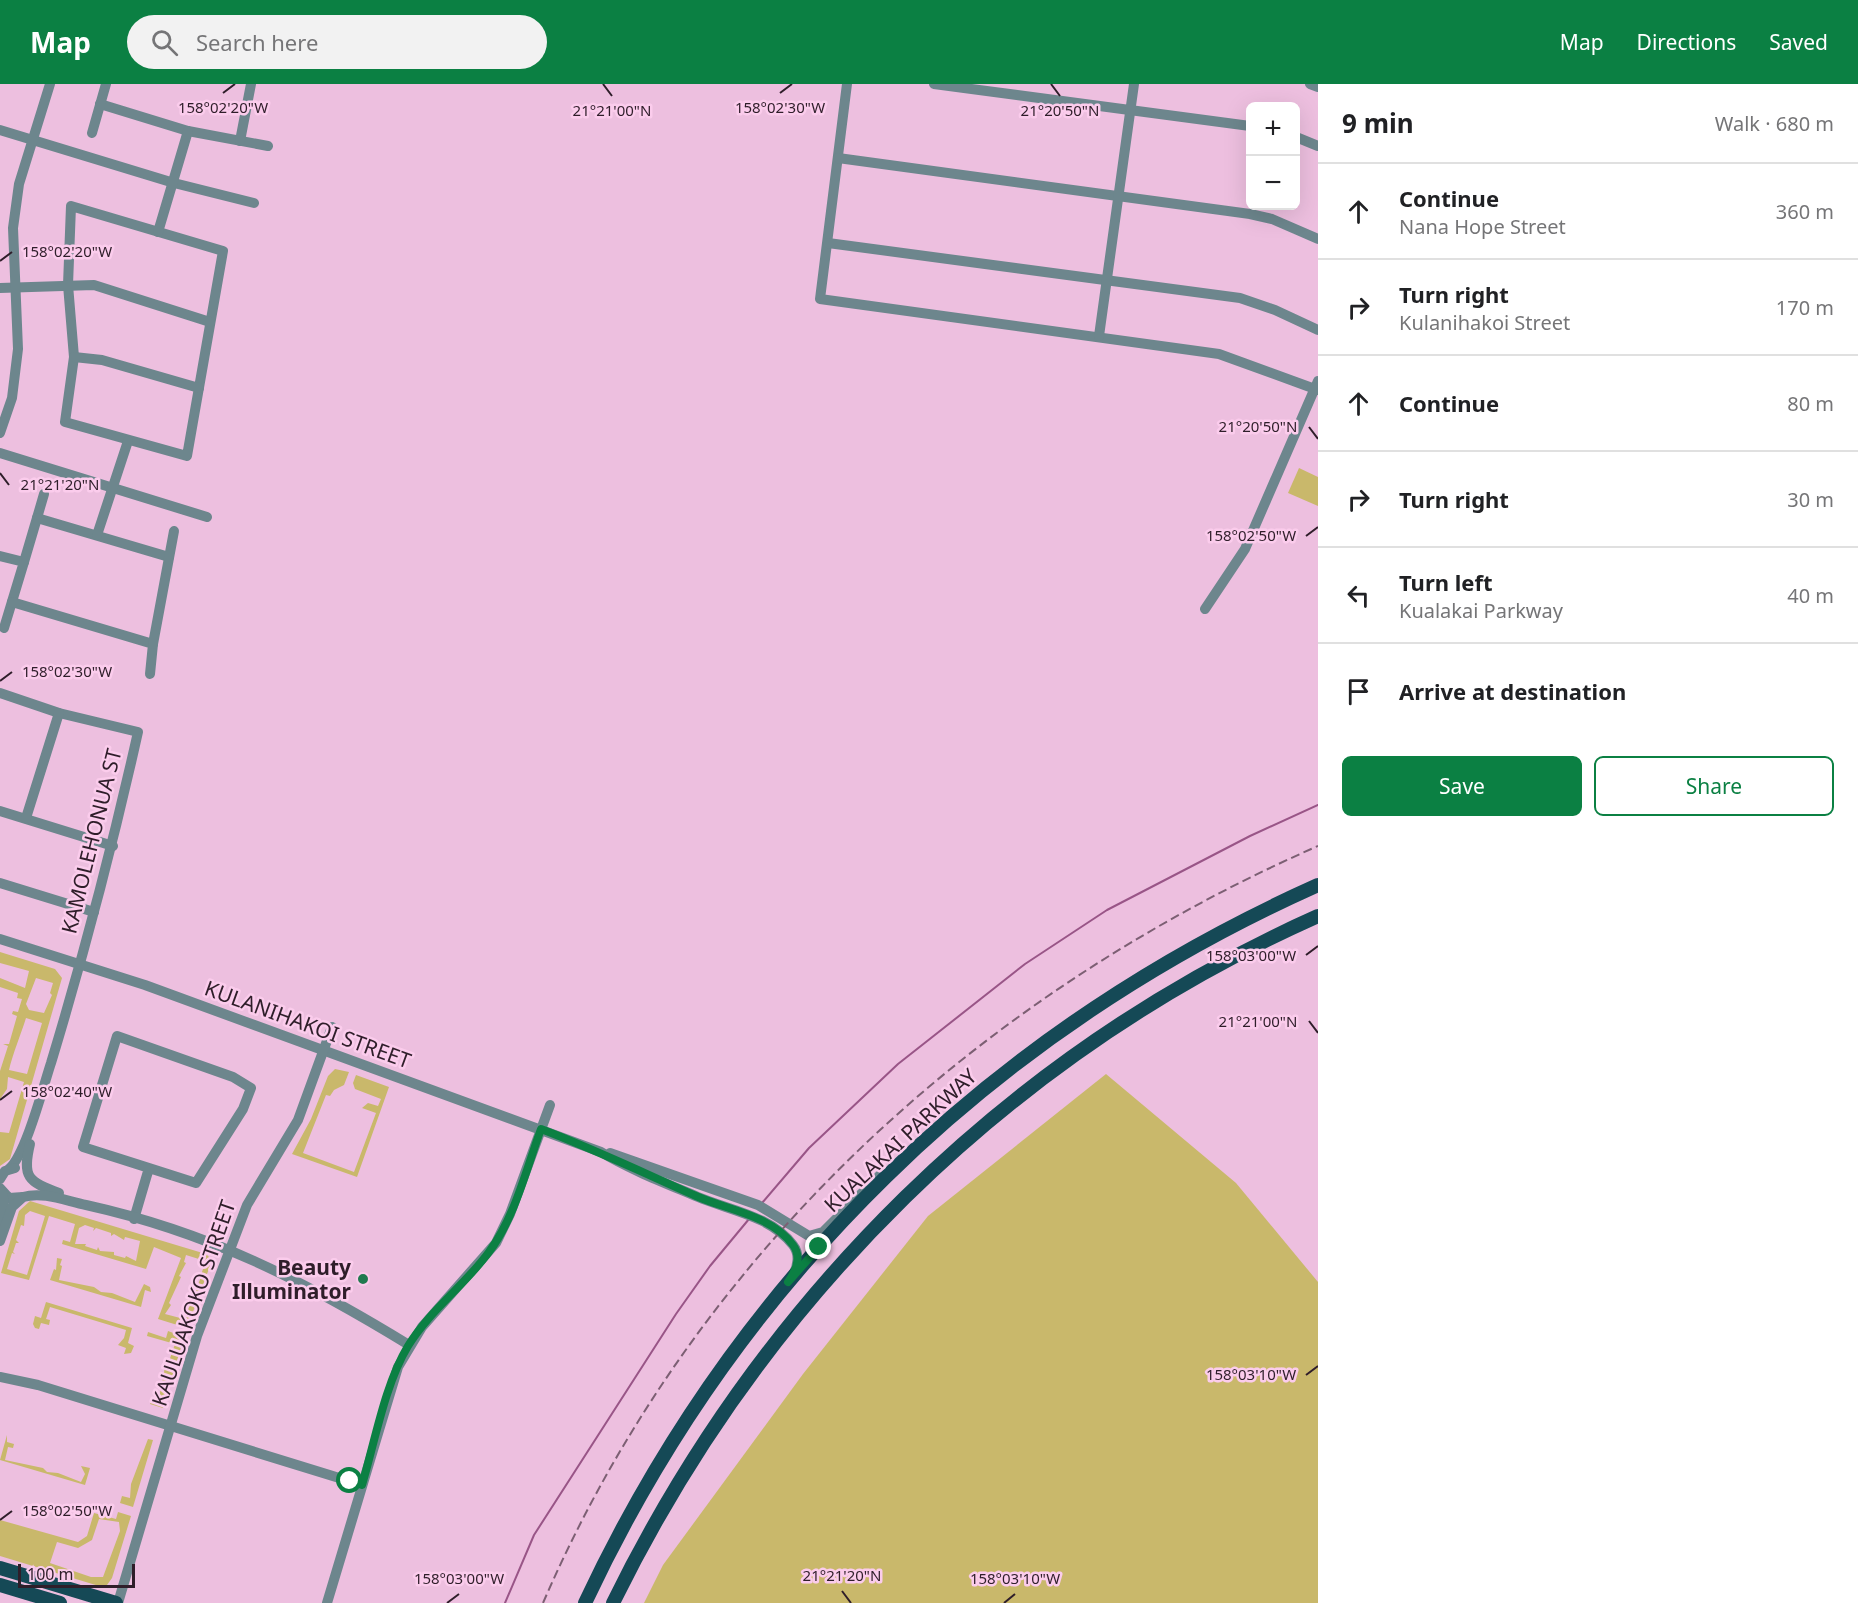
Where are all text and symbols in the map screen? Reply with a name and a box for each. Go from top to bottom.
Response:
search box [127,15,547,69]
text: Map [30,23,91,61]
icon: search [148,26,181,59]
text: Search here [196,27,318,57]
text: Map [1560,28,1604,56]
text: Directions [1637,28,1736,56]
text: Saved [1769,28,1828,56]
text: 158°02'20"W [178,97,268,117]
text: 158°02'30"W [735,97,825,117]
text: 21°21'00"N [573,100,651,120]
text: 21°20'50"N [1021,100,1099,120]
map controls [1246,102,1300,210]
button: + [1246,102,1300,156]
text: 9 min [1342,105,1414,141]
text: Walk · 680 m [1715,110,1834,137]
button: − [1246,156,1300,210]
text: Continue [1399,183,1499,213]
icon: ahead [1342,195,1375,228]
text: 360 m [1776,198,1834,225]
text: Nana Hope Street [1399,213,1566,240]
text: 158°02'20"W [22,241,112,261]
text: Turn right [1399,279,1509,309]
icon: right [1342,291,1375,324]
text: 170 m [1776,294,1834,321]
text: Kulanihakoi Street [1399,309,1570,336]
icon: ahead [1342,387,1375,420]
text: Continue [1399,388,1499,418]
text: 80 m [1787,390,1834,417]
text: 21°20'50"N [1219,416,1297,436]
text: 21°21'20"N [21,474,99,494]
icon: right [1342,483,1375,516]
text: Turn right [1399,484,1509,514]
text: 30 m [1787,486,1834,513]
text: 158°02'50"W [1206,525,1296,545]
text: Turn left [1399,567,1493,597]
icon: left [1342,579,1375,612]
text: 40 m [1787,582,1834,609]
text: Kualakai Parkway [1399,597,1563,624]
text: 158°02'30"W [22,661,112,681]
icon: arrive [1342,675,1375,708]
text: Arrive at destination [1399,676,1626,706]
street label: KAMOLEHONUA ST [54,745,128,936]
button: Save [1342,756,1582,816]
button: Share [1594,756,1834,816]
text: 158°03'00"W [1206,945,1296,965]
street label: KULANIHAKOI STREET [201,974,415,1074]
text: 21°21'00"N [1219,1011,1297,1031]
street label: KUALAKAI PARKWAY [818,1062,982,1218]
text: 158°02'40"W [22,1081,112,1101]
street label: KAULUAKOKO STREET [145,1196,241,1410]
route end [805,1233,831,1259]
place label: Beauty Illuminator [232,1253,352,1305]
marker: Beauty Illuminator [356,1272,370,1286]
text: 158°03'10"W [1206,1364,1296,1384]
route start [336,1467,362,1493]
text: 158°02'50"W [22,1500,112,1520]
scale bar [18,1561,135,1588]
text: 100 m [27,1563,74,1585]
text: 21°21'20"N [803,1565,881,1585]
text: 158°03'00"W [414,1568,504,1588]
text: 158°03'10"W [970,1568,1060,1588]

